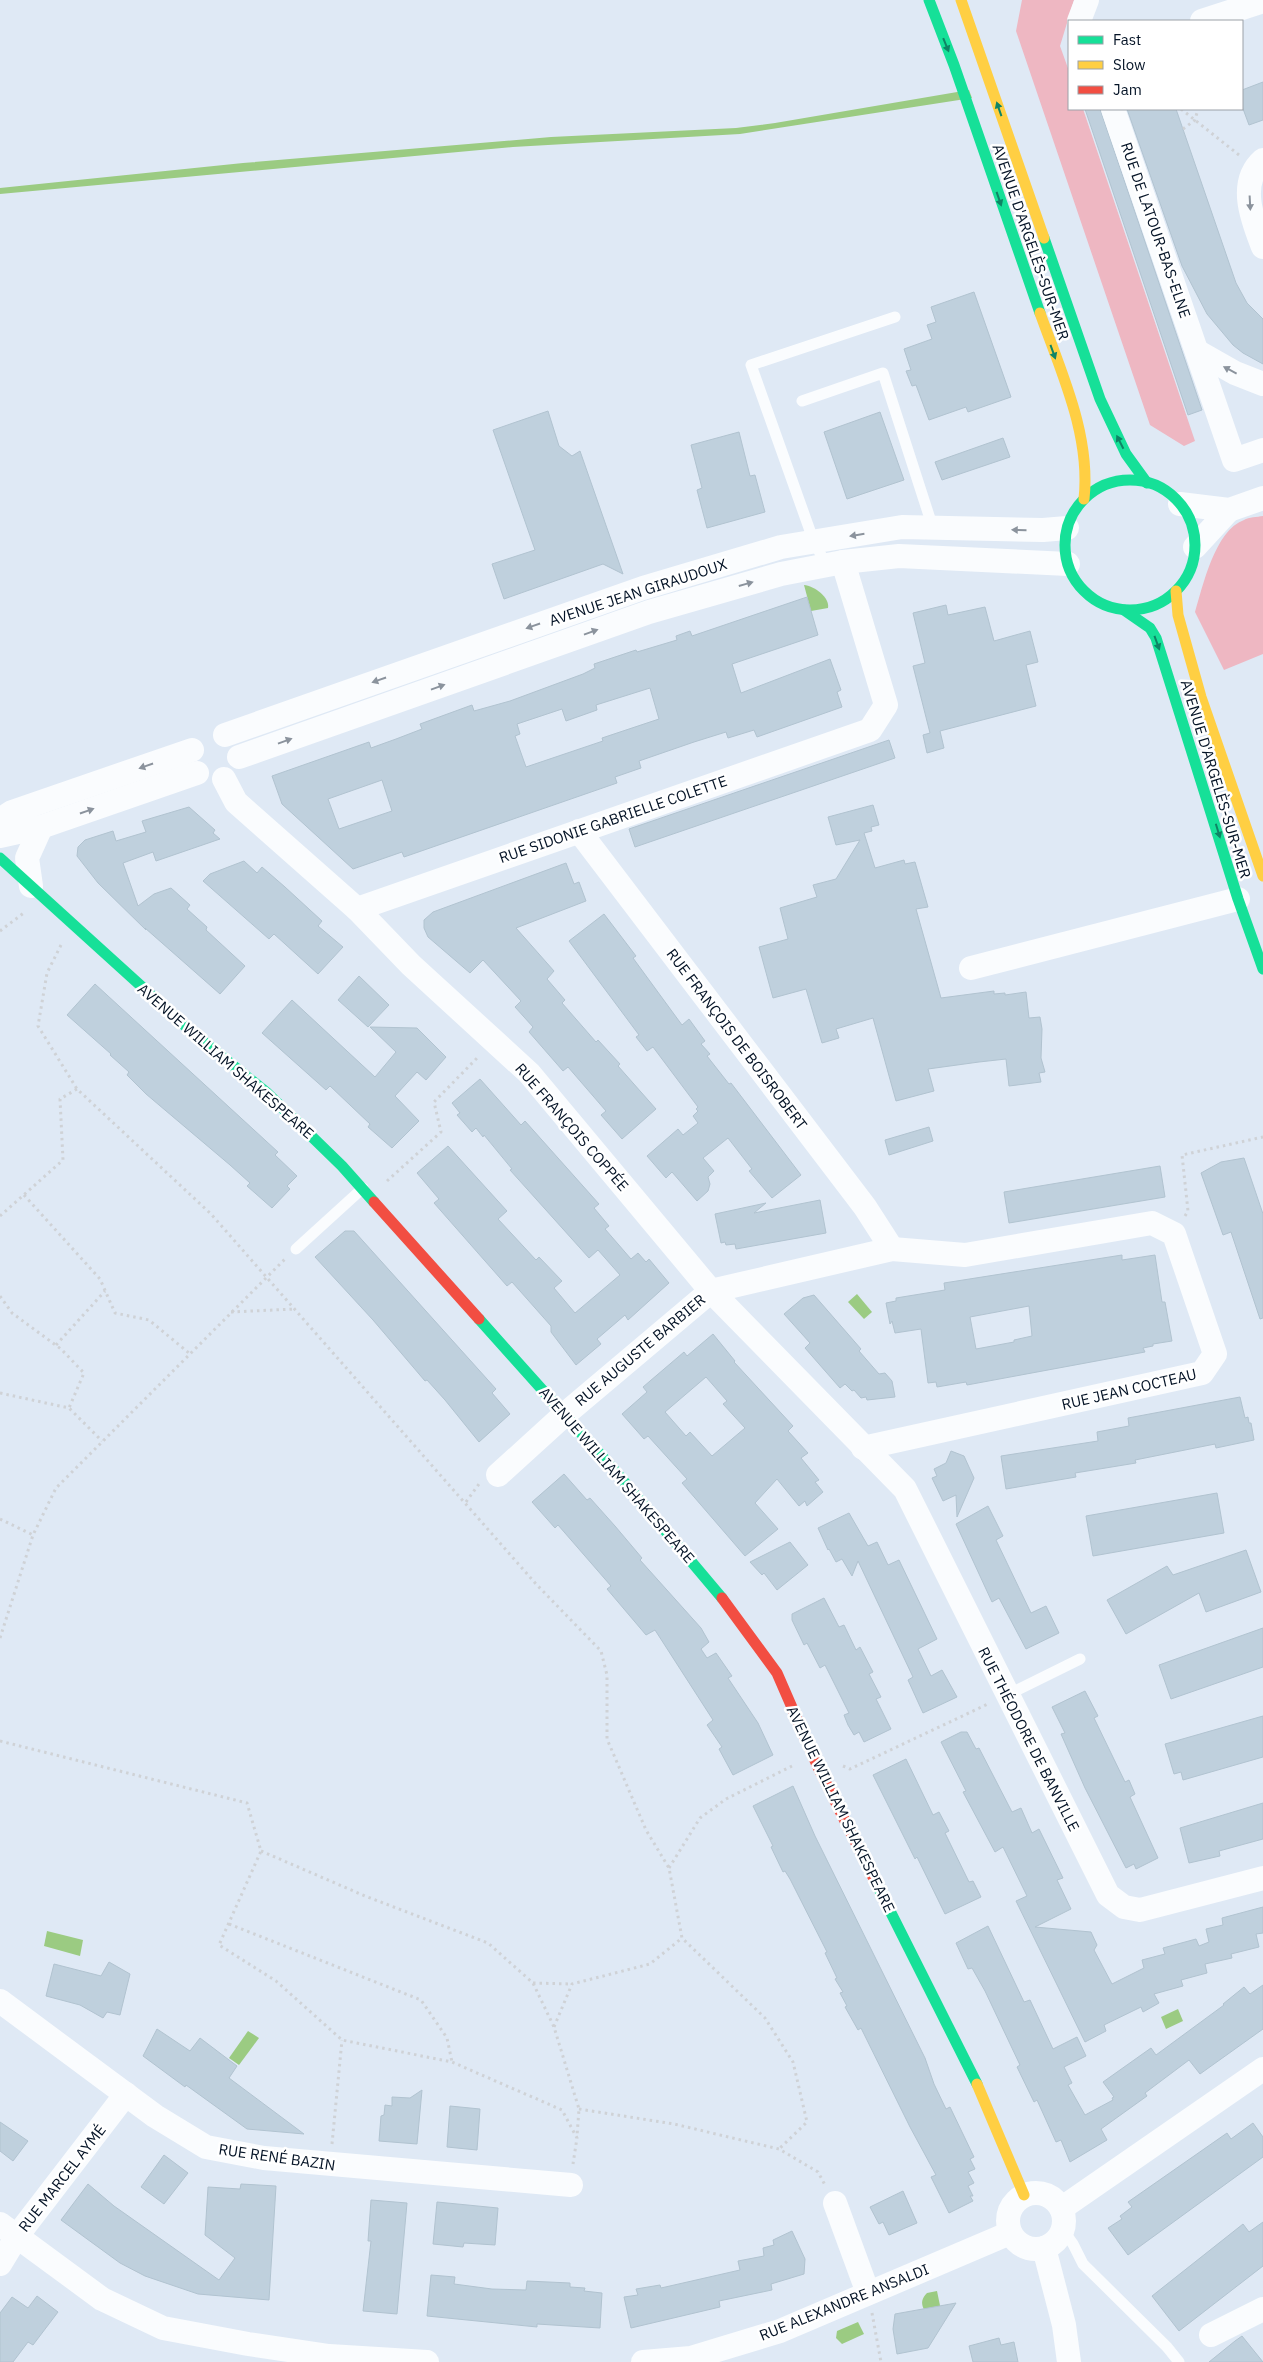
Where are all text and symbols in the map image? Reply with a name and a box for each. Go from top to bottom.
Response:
legend [1068,20,1243,110]
text: Fast [1113,30,1141,49]
one-way arrow [943,38,951,52]
text: Slow [1113,55,1146,74]
text: Jam [1113,80,1142,99]
one-way arrow [995,101,1003,116]
street label: RUE DE LATOUR-BAS-ELNE [1117,140,1195,320]
street label: AVENUE D'ARGELÈS-SUR-MER [988,141,1074,343]
one-way arrow [996,192,1004,207]
one-way arrow [1246,195,1254,211]
one-way arrow [1049,345,1057,360]
one-way arrow [1222,366,1237,374]
one-way arrow [1116,435,1124,450]
one-way arrow [1010,526,1026,534]
one-way arrow [848,531,864,539]
street label: AVENUE JEAN GIRAUDOUX [547,554,729,630]
one-way arrow [739,579,754,587]
one-way arrow [525,623,540,631]
one-way arrow [584,628,599,635]
one-way arrow [1153,636,1161,651]
one-way arrow [372,677,387,684]
street label: AVENUE D'ARGELÈS-SUR-MER [1177,677,1255,881]
one-way arrow [431,683,446,690]
one-way arrow [278,737,293,745]
one-way arrow [138,763,153,770]
street label: RUE SIDONIE GABRIELLE COLETTE [496,771,730,867]
one-way arrow [80,807,95,815]
one-way arrow [1214,824,1222,839]
street label: RUE FRANÇOIS DE BOISROBERT [663,945,812,1134]
street label: AVENUE WILLIAM SHAKESPEARE [134,979,318,1143]
street label: RUE FRANÇOIS COPPÉE [511,1059,633,1195]
street label: RUE AUGUSTE BARBIER [571,1290,709,1410]
street label: RUE JEAN COCTEAU [1060,1364,1198,1414]
street label: AVENUE WILLIAM SHAKESPEARE [535,1383,699,1567]
street label: RUE THÉODORE DE BANVILLE [974,1644,1084,1834]
street label: AVENUE WILLIAM SHAKESPEARE [783,1703,899,1915]
street label: RUE MARCEL AYMÉ [14,2121,110,2235]
street label: RUE RENÉ BAZIN [217,2139,337,2175]
street label: RUE ALEXANDRE ANSALDI [756,2259,932,2345]

